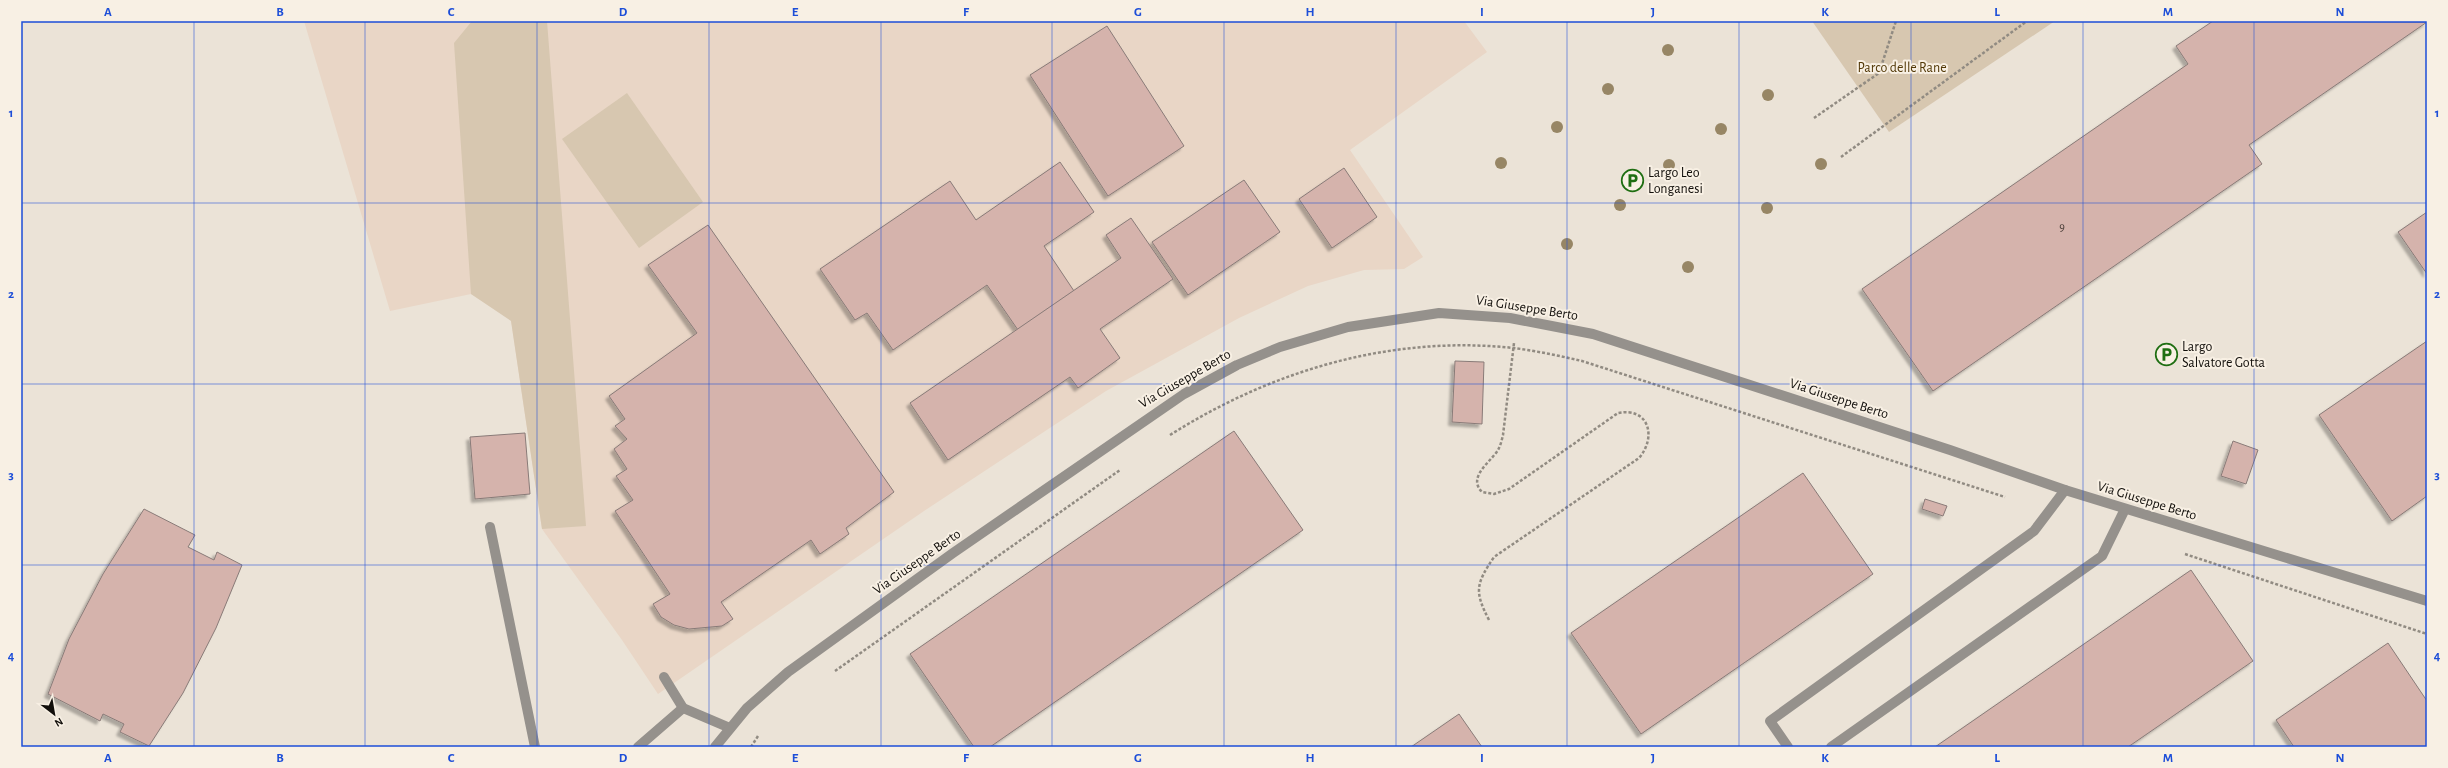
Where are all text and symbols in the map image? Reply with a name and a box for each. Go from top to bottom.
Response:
text: A [104,6,112,19]
text: B [276,6,284,19]
text: C [448,6,455,19]
text: D [619,6,628,19]
text: E [792,6,799,19]
text: F [963,6,970,19]
text: G [1134,6,1142,19]
text: H [1305,6,1315,19]
text: I [1480,6,1484,19]
text: J [1651,6,1655,19]
text: K [1821,6,1829,19]
text: L [1994,6,2000,19]
text: M [2163,6,2173,19]
text: N [2335,6,2345,19]
park label: Parco delle Rane [1857,61,1947,75]
text: 1 [9,107,13,120]
text: 1 [2435,107,2439,120]
place label: Largo Leo Longanesi [1648,166,1703,196]
parking icon: Largo Leo Longanesi [1619,168,1645,194]
house number: 9 [2059,221,2065,233]
text: 2 [8,288,14,301]
text: 2 [2434,288,2440,301]
street label: Via Giuseppe Berto [1475,293,1579,323]
place label: Largo Salvatore Gotta [2182,340,2266,370]
parking icon: Largo Salvatore Gotta [2153,342,2179,368]
street label: Via Giuseppe Berto [1137,347,1233,411]
street label: Via Giuseppe Berto [1788,376,1890,422]
text: 3 [8,469,14,482]
text: 3 [2434,469,2440,482]
street label: Via Giuseppe Berto [2096,479,2198,523]
street label: Via Giuseppe Berto [871,527,963,597]
text: 4 [8,650,15,663]
text: 4 [2434,650,2441,663]
north arrow [34,694,74,734]
text: N [53,715,65,729]
text: A [104,752,112,765]
text: B [276,752,284,765]
text: C [448,752,455,765]
text: D [619,752,628,765]
text: E [792,752,799,765]
text: F [963,752,970,765]
text: G [1134,752,1142,765]
text: H [1305,752,1315,765]
text: I [1480,752,1484,765]
text: J [1651,752,1655,765]
text: K [1821,752,1829,765]
text: L [1994,752,2000,765]
text: M [2163,752,2173,765]
text: N [2335,752,2345,765]

